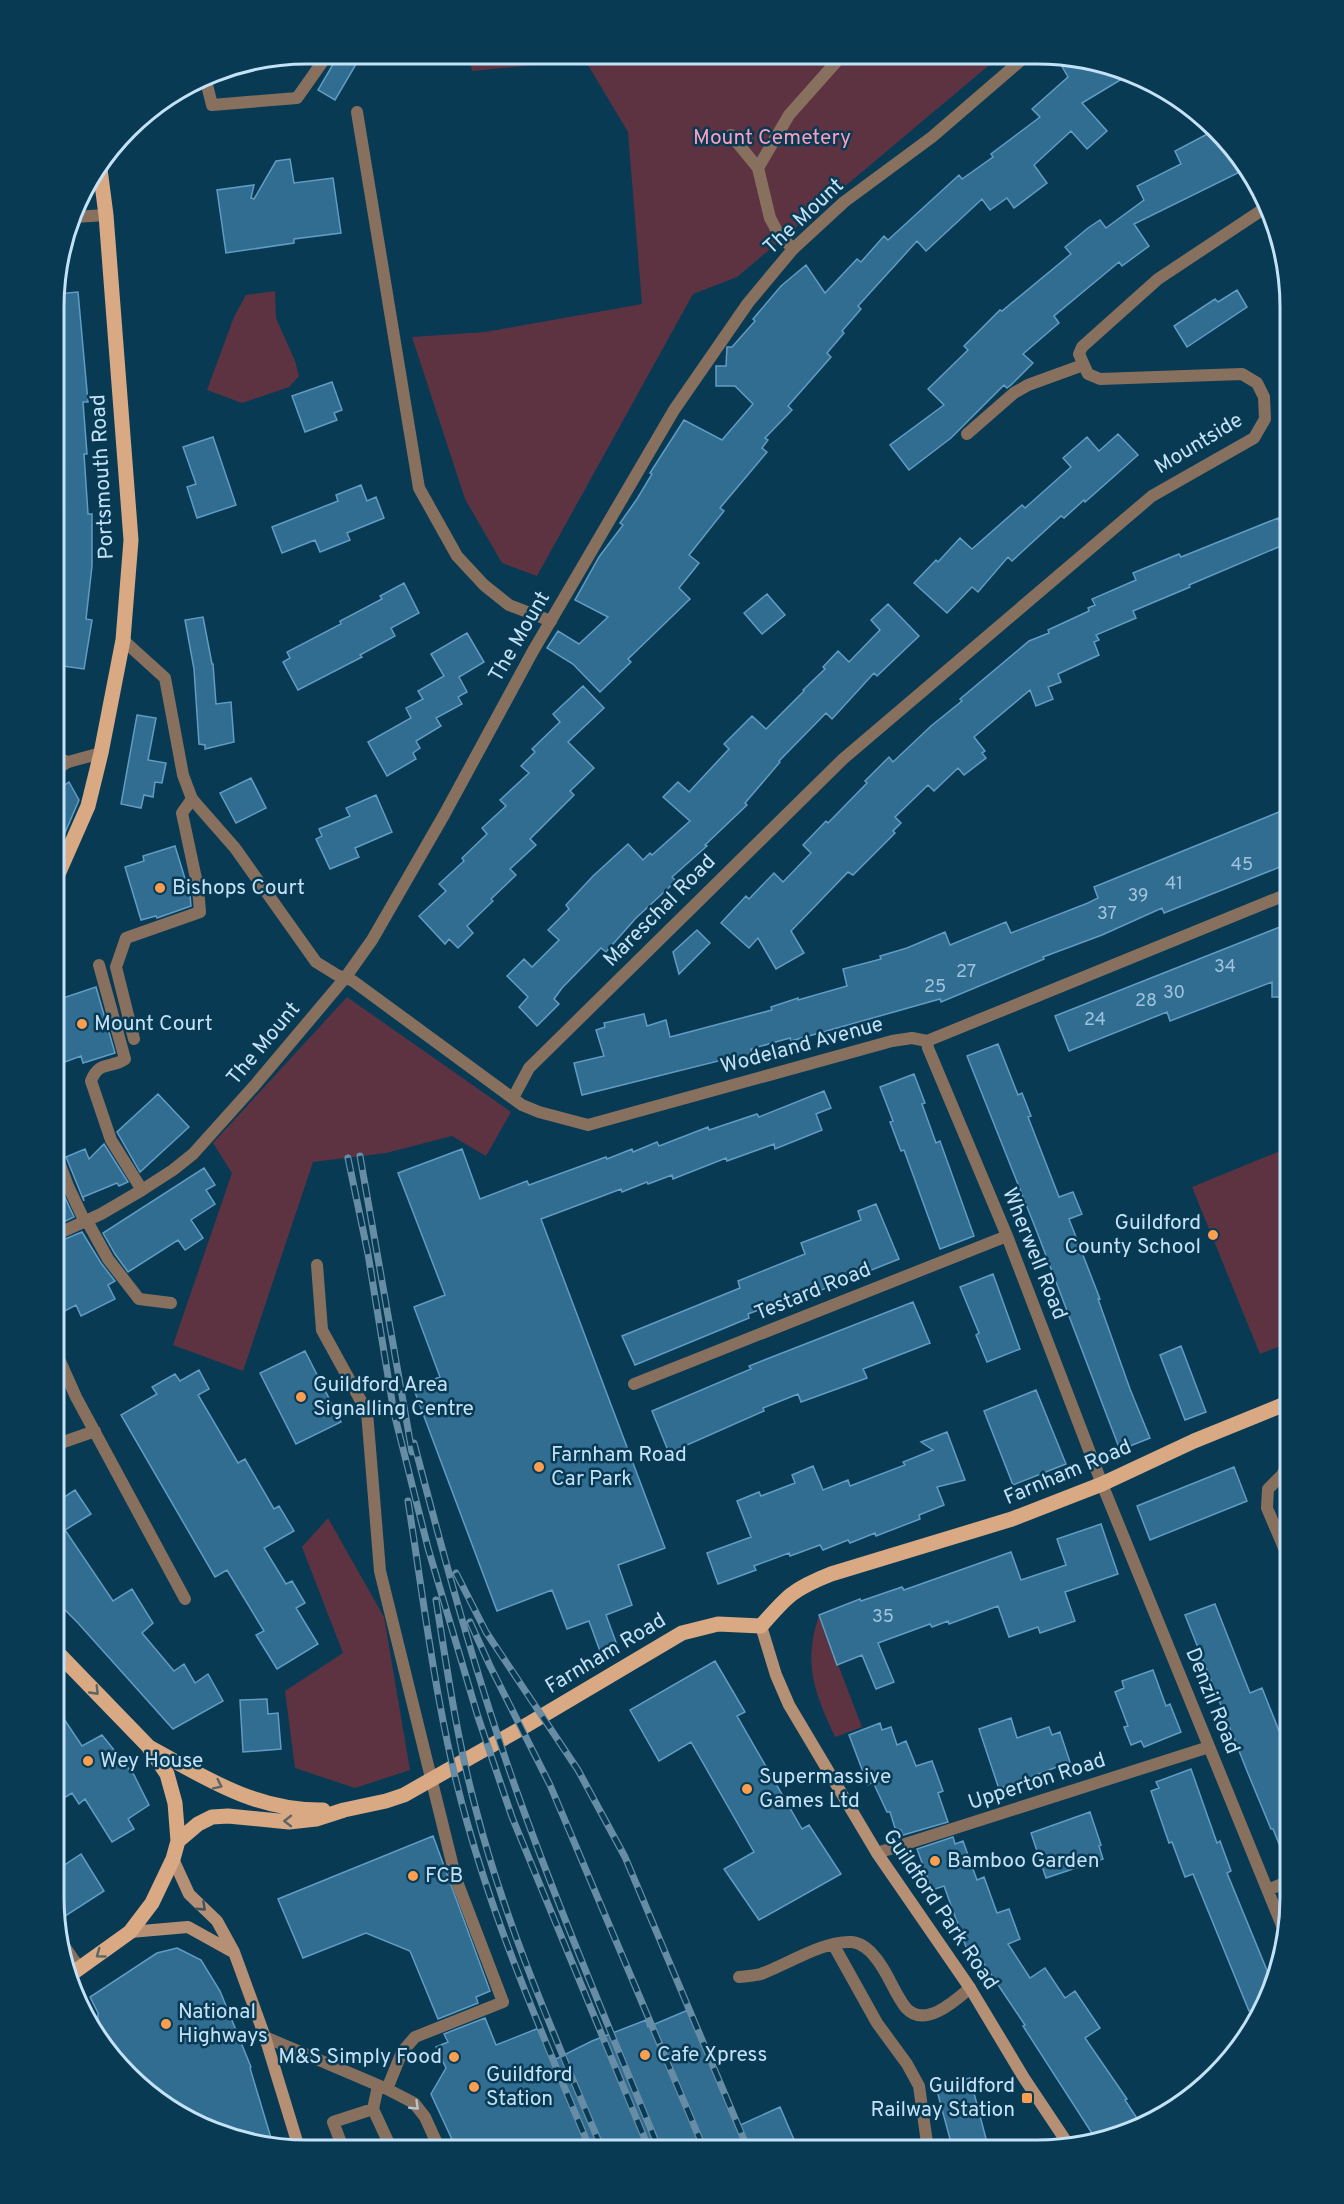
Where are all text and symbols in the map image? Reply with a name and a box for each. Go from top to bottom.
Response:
park label: Mount Cemetery [693,125,851,152]
street label: The Mount [758,173,850,261]
street label: Portsmouth Road [85,394,121,560]
street label: Mountside [1150,407,1248,481]
street label: The Mount [483,587,557,687]
street label: Mareschal Road [598,849,722,973]
house number: 45 [1231,854,1253,877]
house number: 41 [1165,873,1183,896]
place label: Bishops Court [172,875,305,902]
marker: Bishops Court [153,881,167,895]
house number: 39 [1127,885,1149,908]
house number: 37 [1097,903,1117,926]
house number: 34 [1214,956,1236,979]
house number: 27 [956,961,976,984]
house number: 25 [924,976,946,999]
house number: 30 [1163,982,1185,1005]
house number: 28 [1135,990,1157,1013]
street label: The Mount [221,997,307,1091]
house number: 24 [1084,1009,1106,1032]
place label: Mount Court [94,1011,213,1038]
street label: Wodeland Avenue [718,1011,886,1081]
marker: Mount Court [75,1017,89,1031]
street label: Wherwell Road [995,1184,1073,1324]
place label: Guildford County School [1064,1210,1201,1261]
marker: Guildford County School [1206,1228,1220,1242]
street label: Testard Road [751,1256,875,1328]
place label: Guildford Area Signalling Centre [313,1372,474,1423]
marker: Guildford Area Signalling Centre [294,1390,308,1404]
street label: Farnham Road [1000,1434,1136,1512]
place label: Farnham Road Car Park [551,1442,687,1493]
marker: Farnham Road Car Park [532,1460,546,1474]
house number: 35 [872,1606,894,1629]
street label: Farnham Road [541,1607,671,1701]
street label: Denzil Road [1178,1644,1246,1758]
one-way arrow [88,1685,99,1695]
street label: Upperton Road [965,1747,1109,1817]
place label: Wey House [100,1748,203,1775]
marker: Wey House [81,1754,95,1768]
place label: Supermassive Games Ltd [759,1764,891,1815]
one-way arrow [212,1778,222,1789]
marker: Supermassive Games Ltd [740,1782,754,1796]
one-way arrow [283,1815,292,1827]
street label: Guildford Park Road [876,1824,1004,1996]
place label: Bamboo Garden [947,1848,1099,1875]
marker: Bamboo Garden [928,1854,942,1868]
place label: FCB [425,1863,463,1890]
marker: FCB [406,1869,420,1883]
one-way arrow [194,1899,205,1910]
one-way arrow [96,1947,107,1958]
place label: National Highways [178,1999,268,2050]
marker: National Highways [159,2017,173,2031]
place label: Cafe Xpress [657,2042,767,2069]
place label: M&S Simply Food [278,2044,442,2071]
marker: Cafe Xpress [638,2048,652,2062]
marker: M&S Simply Food [447,2050,461,2064]
place label: Guildford Station [486,2062,572,2113]
place label: Guildford Railway Station [870,2073,1015,2124]
marker: Guildford Station [467,2080,481,2094]
marker: Guildford Railway Station [1020,2091,1034,2105]
one-way arrow [408,2099,418,2110]

